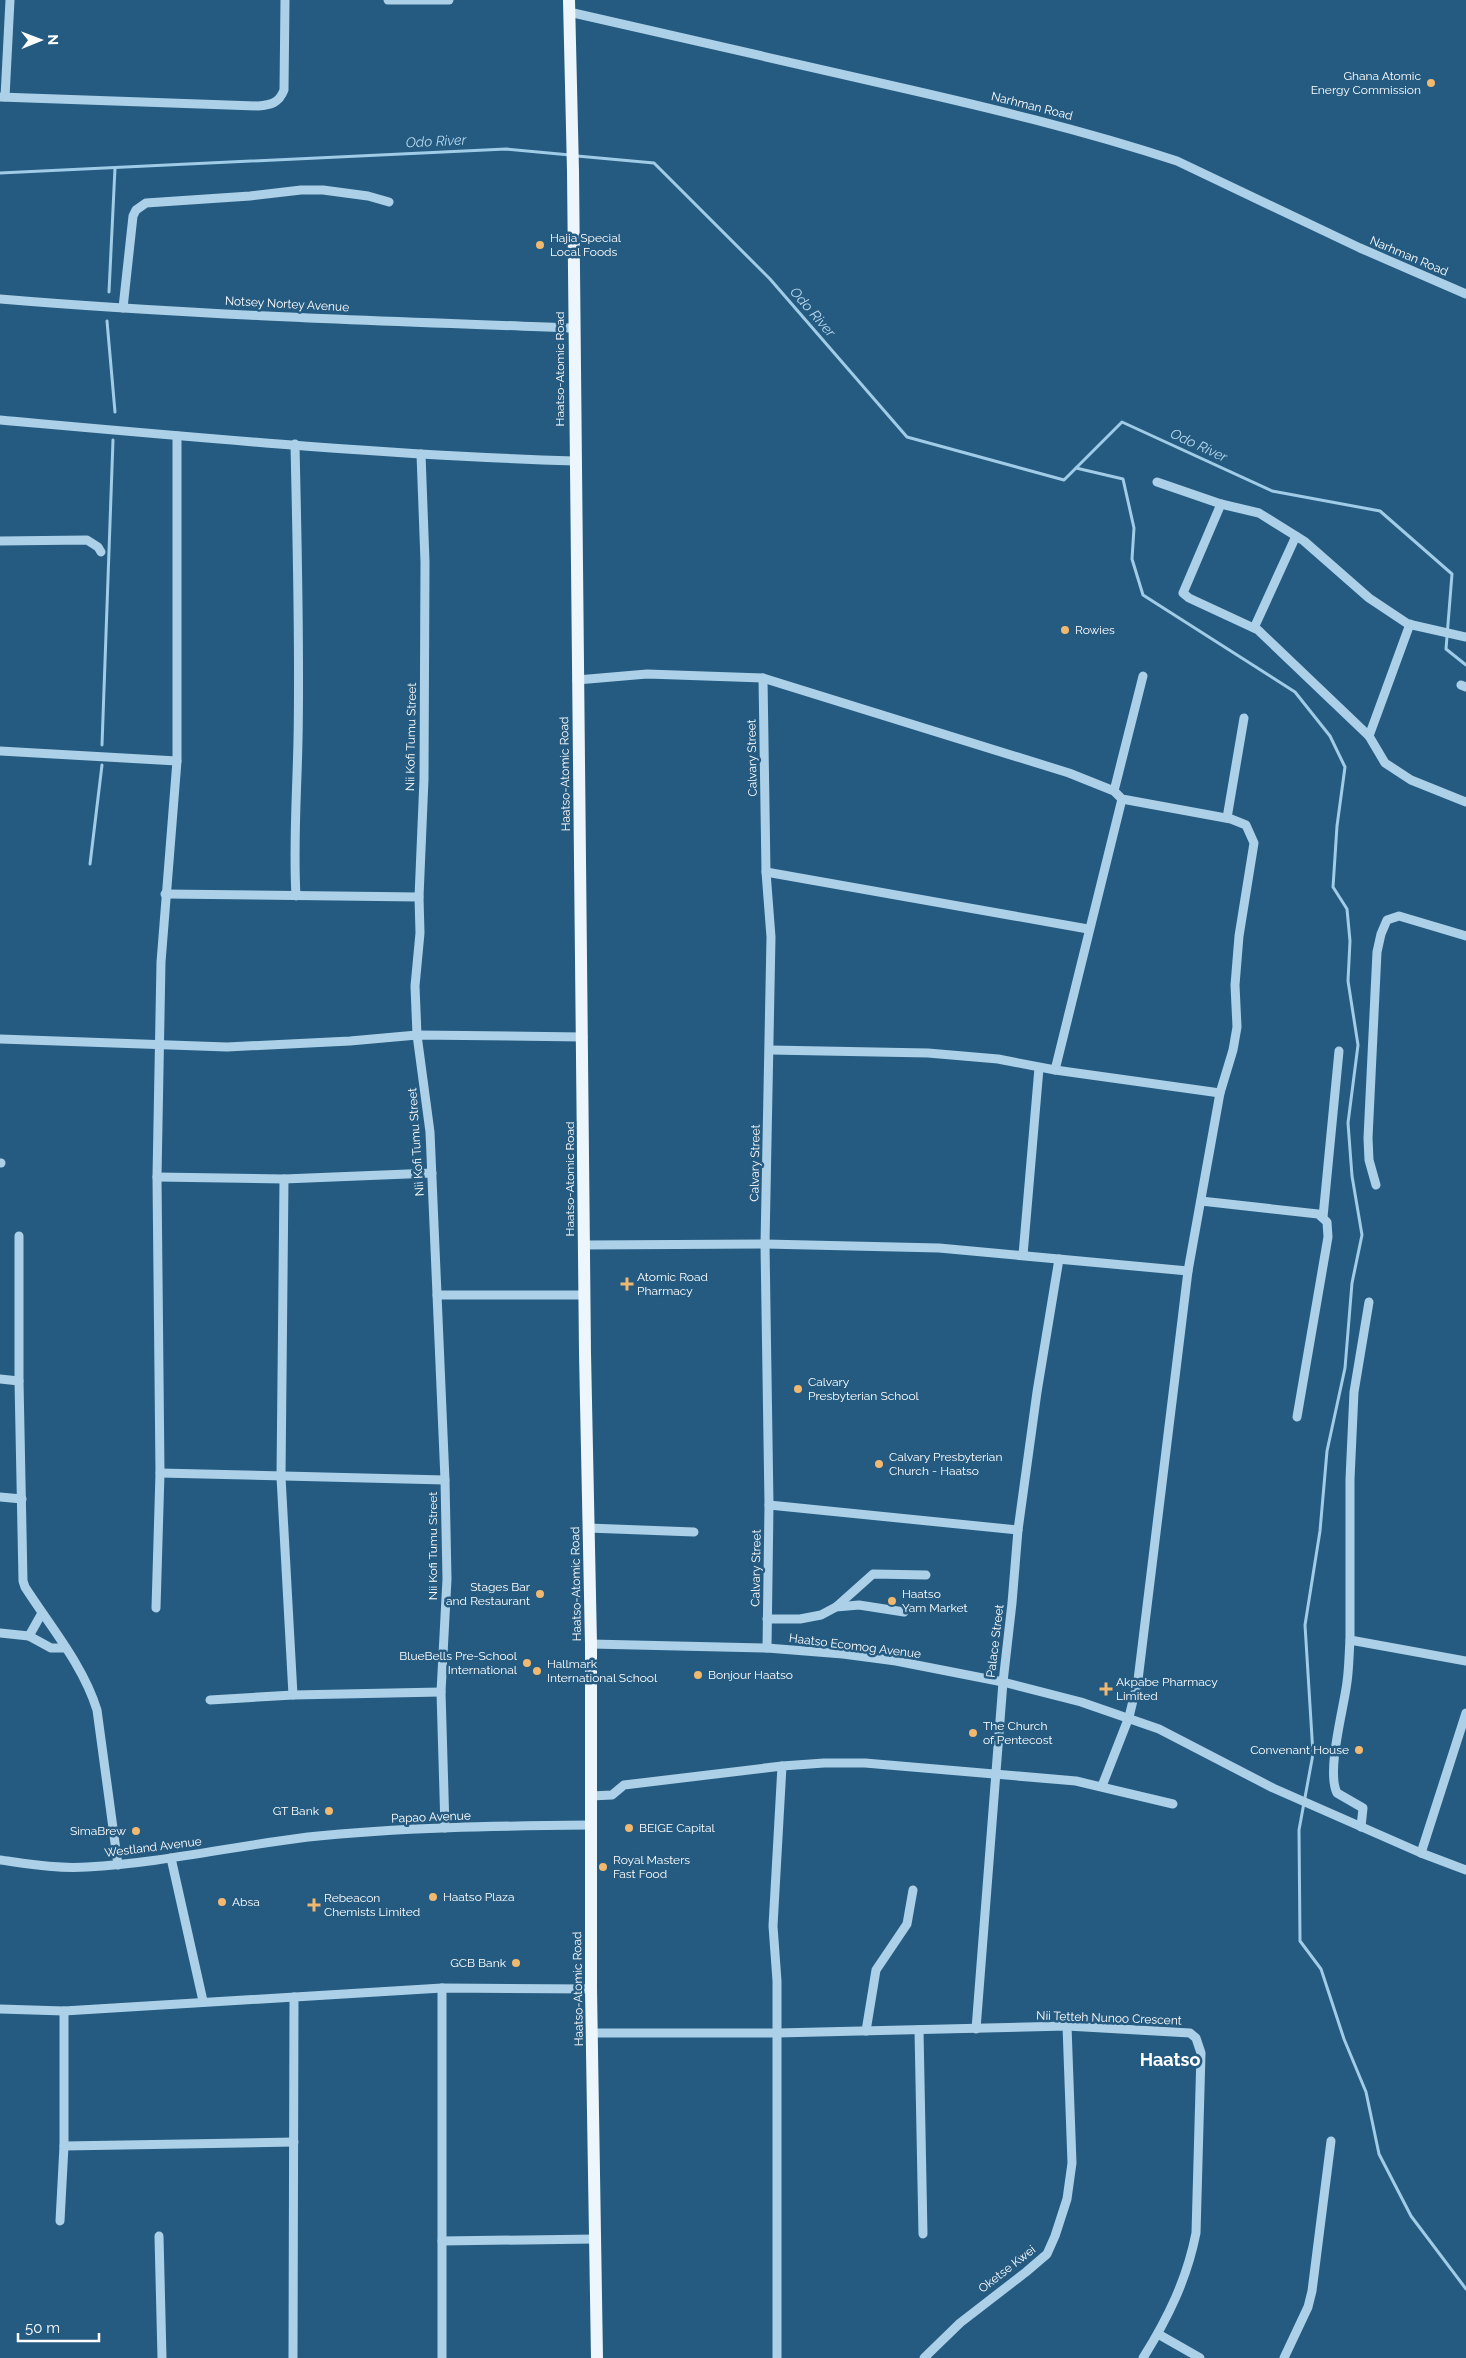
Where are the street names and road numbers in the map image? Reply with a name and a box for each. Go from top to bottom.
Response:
street label: Narhman Road [990,89,1074,123]
street label: Narhman Road [1368,233,1450,279]
street label: Notsey Nortey Avenue [225,294,349,314]
street label: Haatso-Atomic Road [553,312,567,426]
street label: Nii Kofi Tumu Street [403,683,419,791]
street label: Haatso-Atomic Road [557,716,573,832]
street label: Calvary Street [744,719,760,797]
street label: Nii Kofi Tumu Street [405,1087,427,1197]
street label: Haatso-Atomic Road [563,1122,577,1236]
street label: Calvary Street [747,1124,763,1202]
street label: Nii Kofi Tumu Street [426,1492,440,1600]
street label: Haatso-Atomic Road [568,1526,584,1642]
street label: Calvary Street [748,1529,764,1607]
street label: Palace Street [984,1604,1006,1678]
street label: Haatso Ecomog Avenue [788,1631,922,1661]
street label: Papao Avenue [391,1809,471,1825]
street label: Westland Avenue [104,1834,202,1860]
street label: Haatso-Atomic Road [570,1931,586,2047]
street label: Nii Tetteh Nunoo Crescent [1036,2008,1182,2028]
street label: Oketse Kwei [976,2242,1038,2296]

